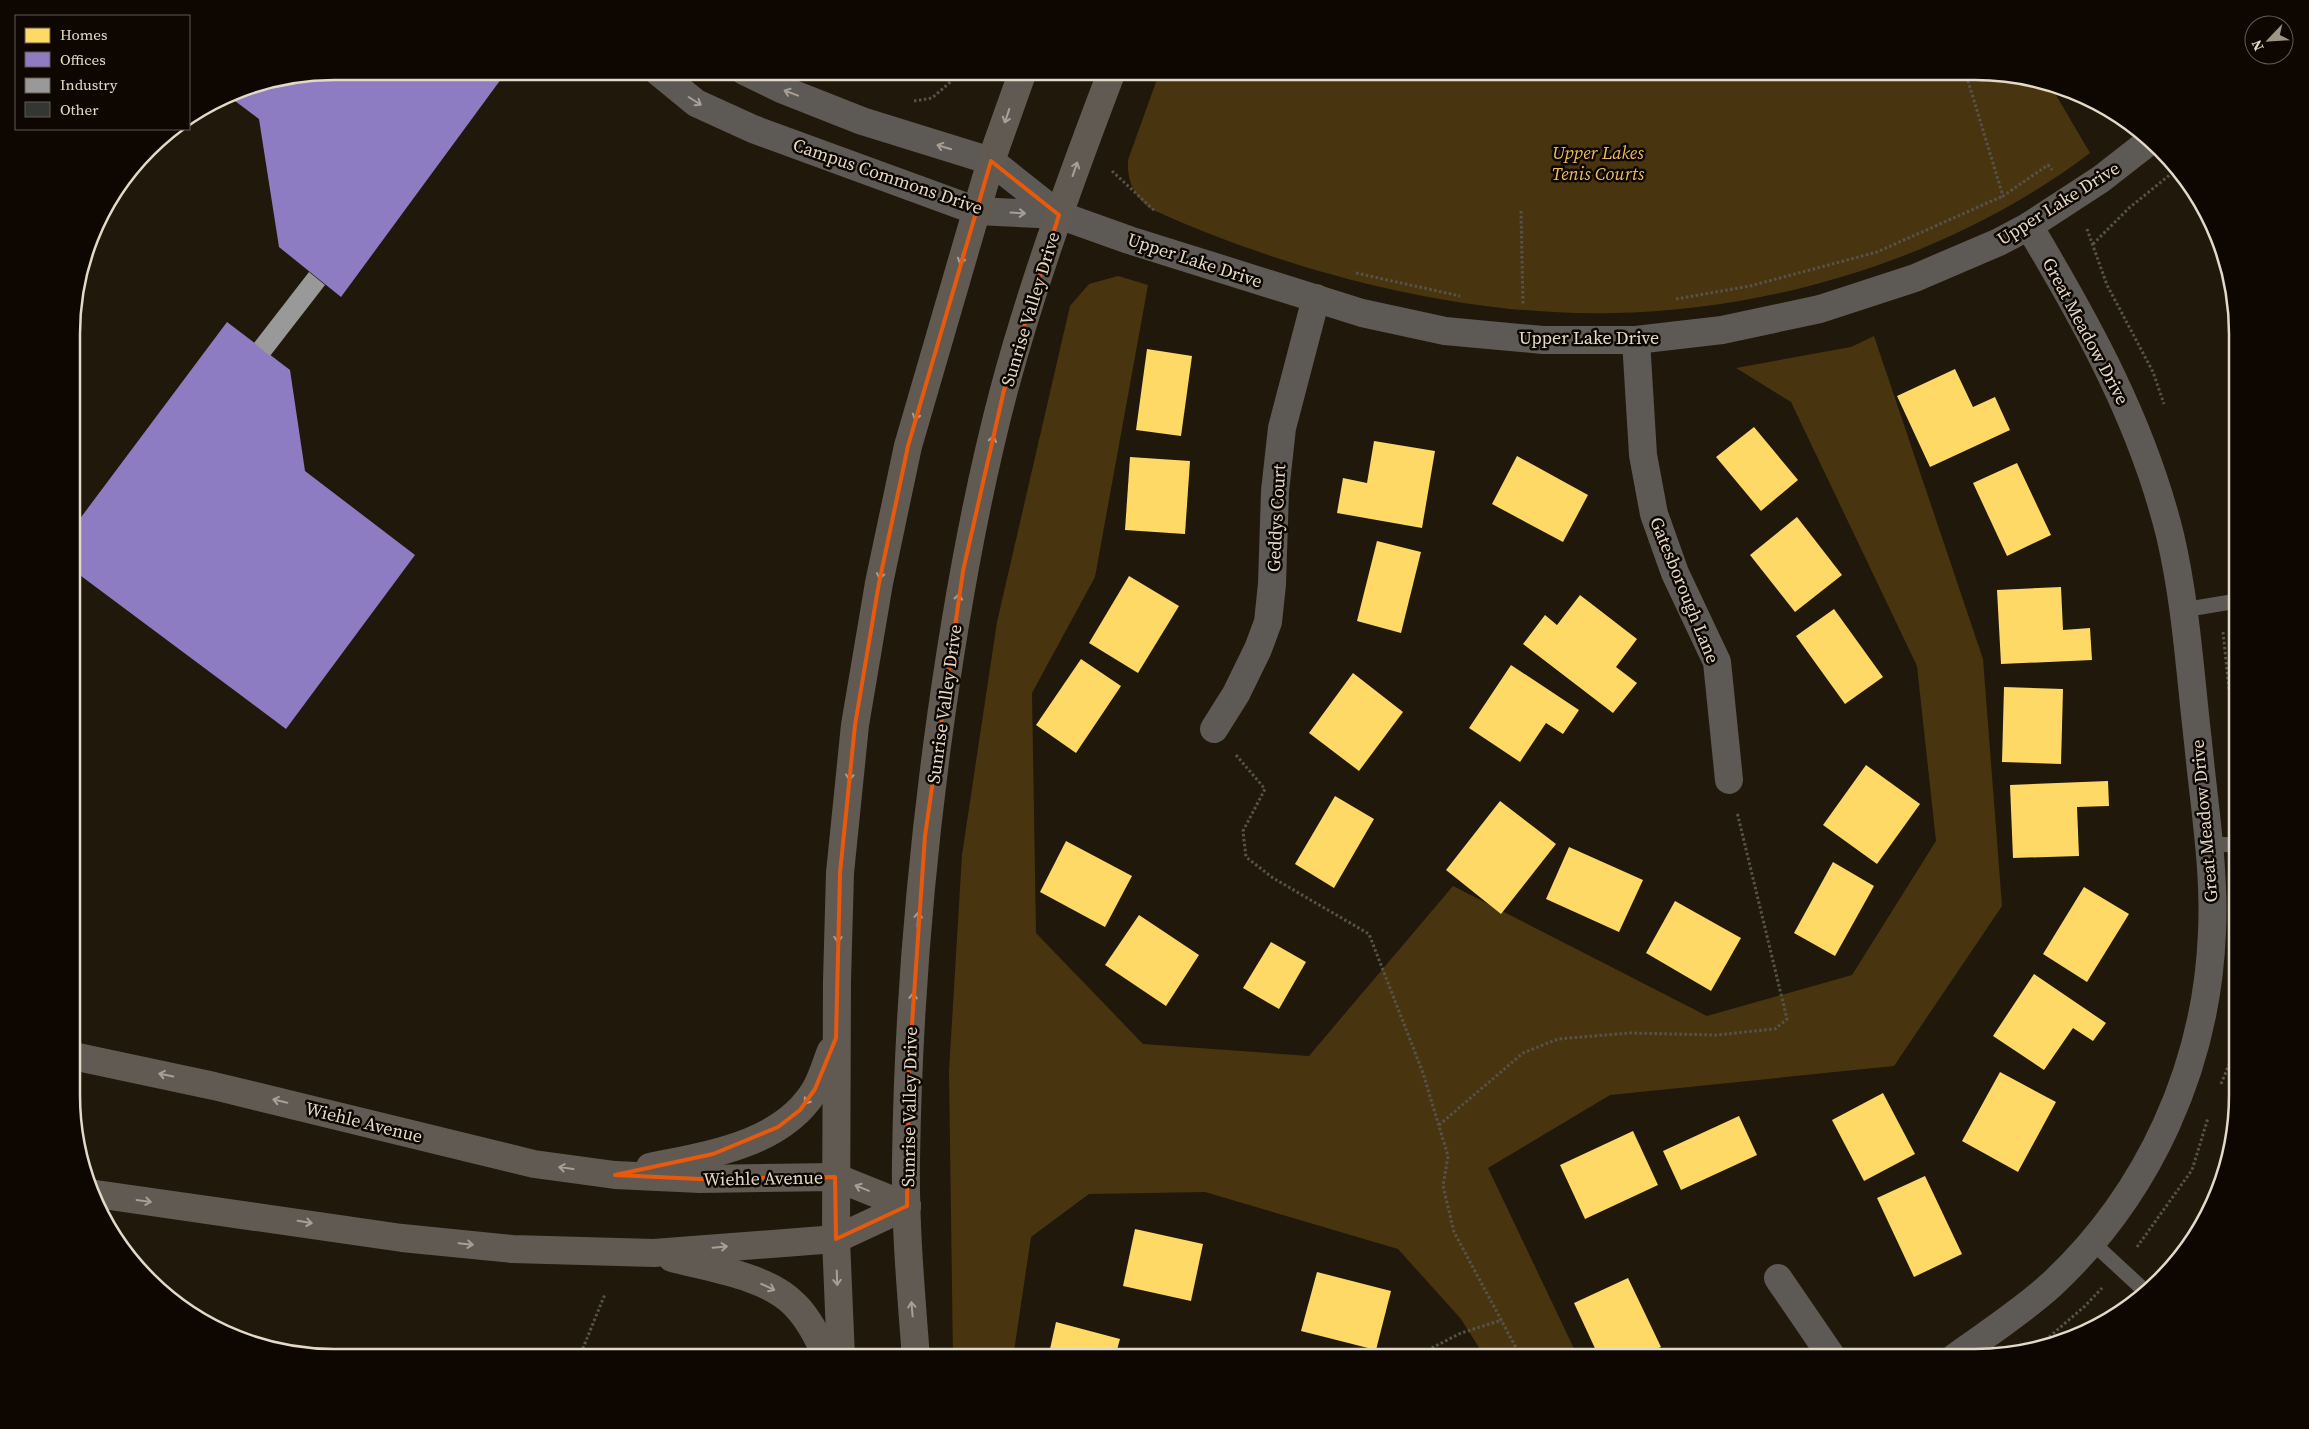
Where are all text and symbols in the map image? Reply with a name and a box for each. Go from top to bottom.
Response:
legend [15,15,190,130]
north arrow [2244,15,2294,65]
text: Homes [60,24,107,45]
text: N [2246,37,2268,54]
text: Offices [60,49,106,70]
text: Industry [60,74,118,95]
one-way arrow [784,88,799,97]
one-way arrow [687,96,701,106]
text: Other [60,99,99,120]
one-way arrow [1002,108,1011,124]
street label: Campus Commons Drive [790,132,986,220]
park label: Upper Lakes Tenis Courts [1552,140,1645,186]
one-way arrow [937,142,953,152]
street label: Upper Lake Drive [1992,155,2124,251]
one-way arrow [1071,162,1080,177]
one-way arrow [1010,208,1026,218]
street label: Upper Lake Drive [1124,226,1266,294]
street label: Sunrise Valley Drive [995,229,1065,389]
one-way arrow [957,249,967,265]
street label: Great Meadow Drive [2037,253,2135,409]
street label: Upper Lake Drive [1519,325,1659,350]
one-way arrow [912,405,921,421]
one-way arrow [988,435,997,451]
street label: Geddys Court [1261,463,1291,573]
street label: Gatesborough Lane [1644,513,1726,667]
one-way arrow [876,563,886,579]
one-way arrow [954,594,964,610]
street label: Sunrise Valley Drive [920,623,968,785]
street label: Great Meadow Drive [2184,739,2224,903]
one-way arrow [845,765,855,781]
one-way arrow [914,911,923,927]
one-way arrow [833,927,843,943]
one-way arrow [908,992,917,1008]
street label: Sunrise Valley Drive [895,1027,923,1187]
one-way arrow [158,1070,174,1080]
one-way arrow [804,1091,814,1105]
street label: Wiehle Avenue [303,1095,425,1149]
one-way arrow [272,1096,288,1105]
one-way arrow [559,1163,575,1173]
street label: Wiehle Avenue [703,1164,823,1192]
one-way arrow [855,1182,870,1192]
one-way arrow [136,1196,152,1206]
one-way arrow [297,1218,313,1228]
one-way arrow [458,1239,474,1249]
one-way arrow [712,1243,728,1252]
one-way arrow [833,1270,842,1286]
one-way arrow [760,1282,775,1292]
one-way arrow [908,1301,917,1317]

